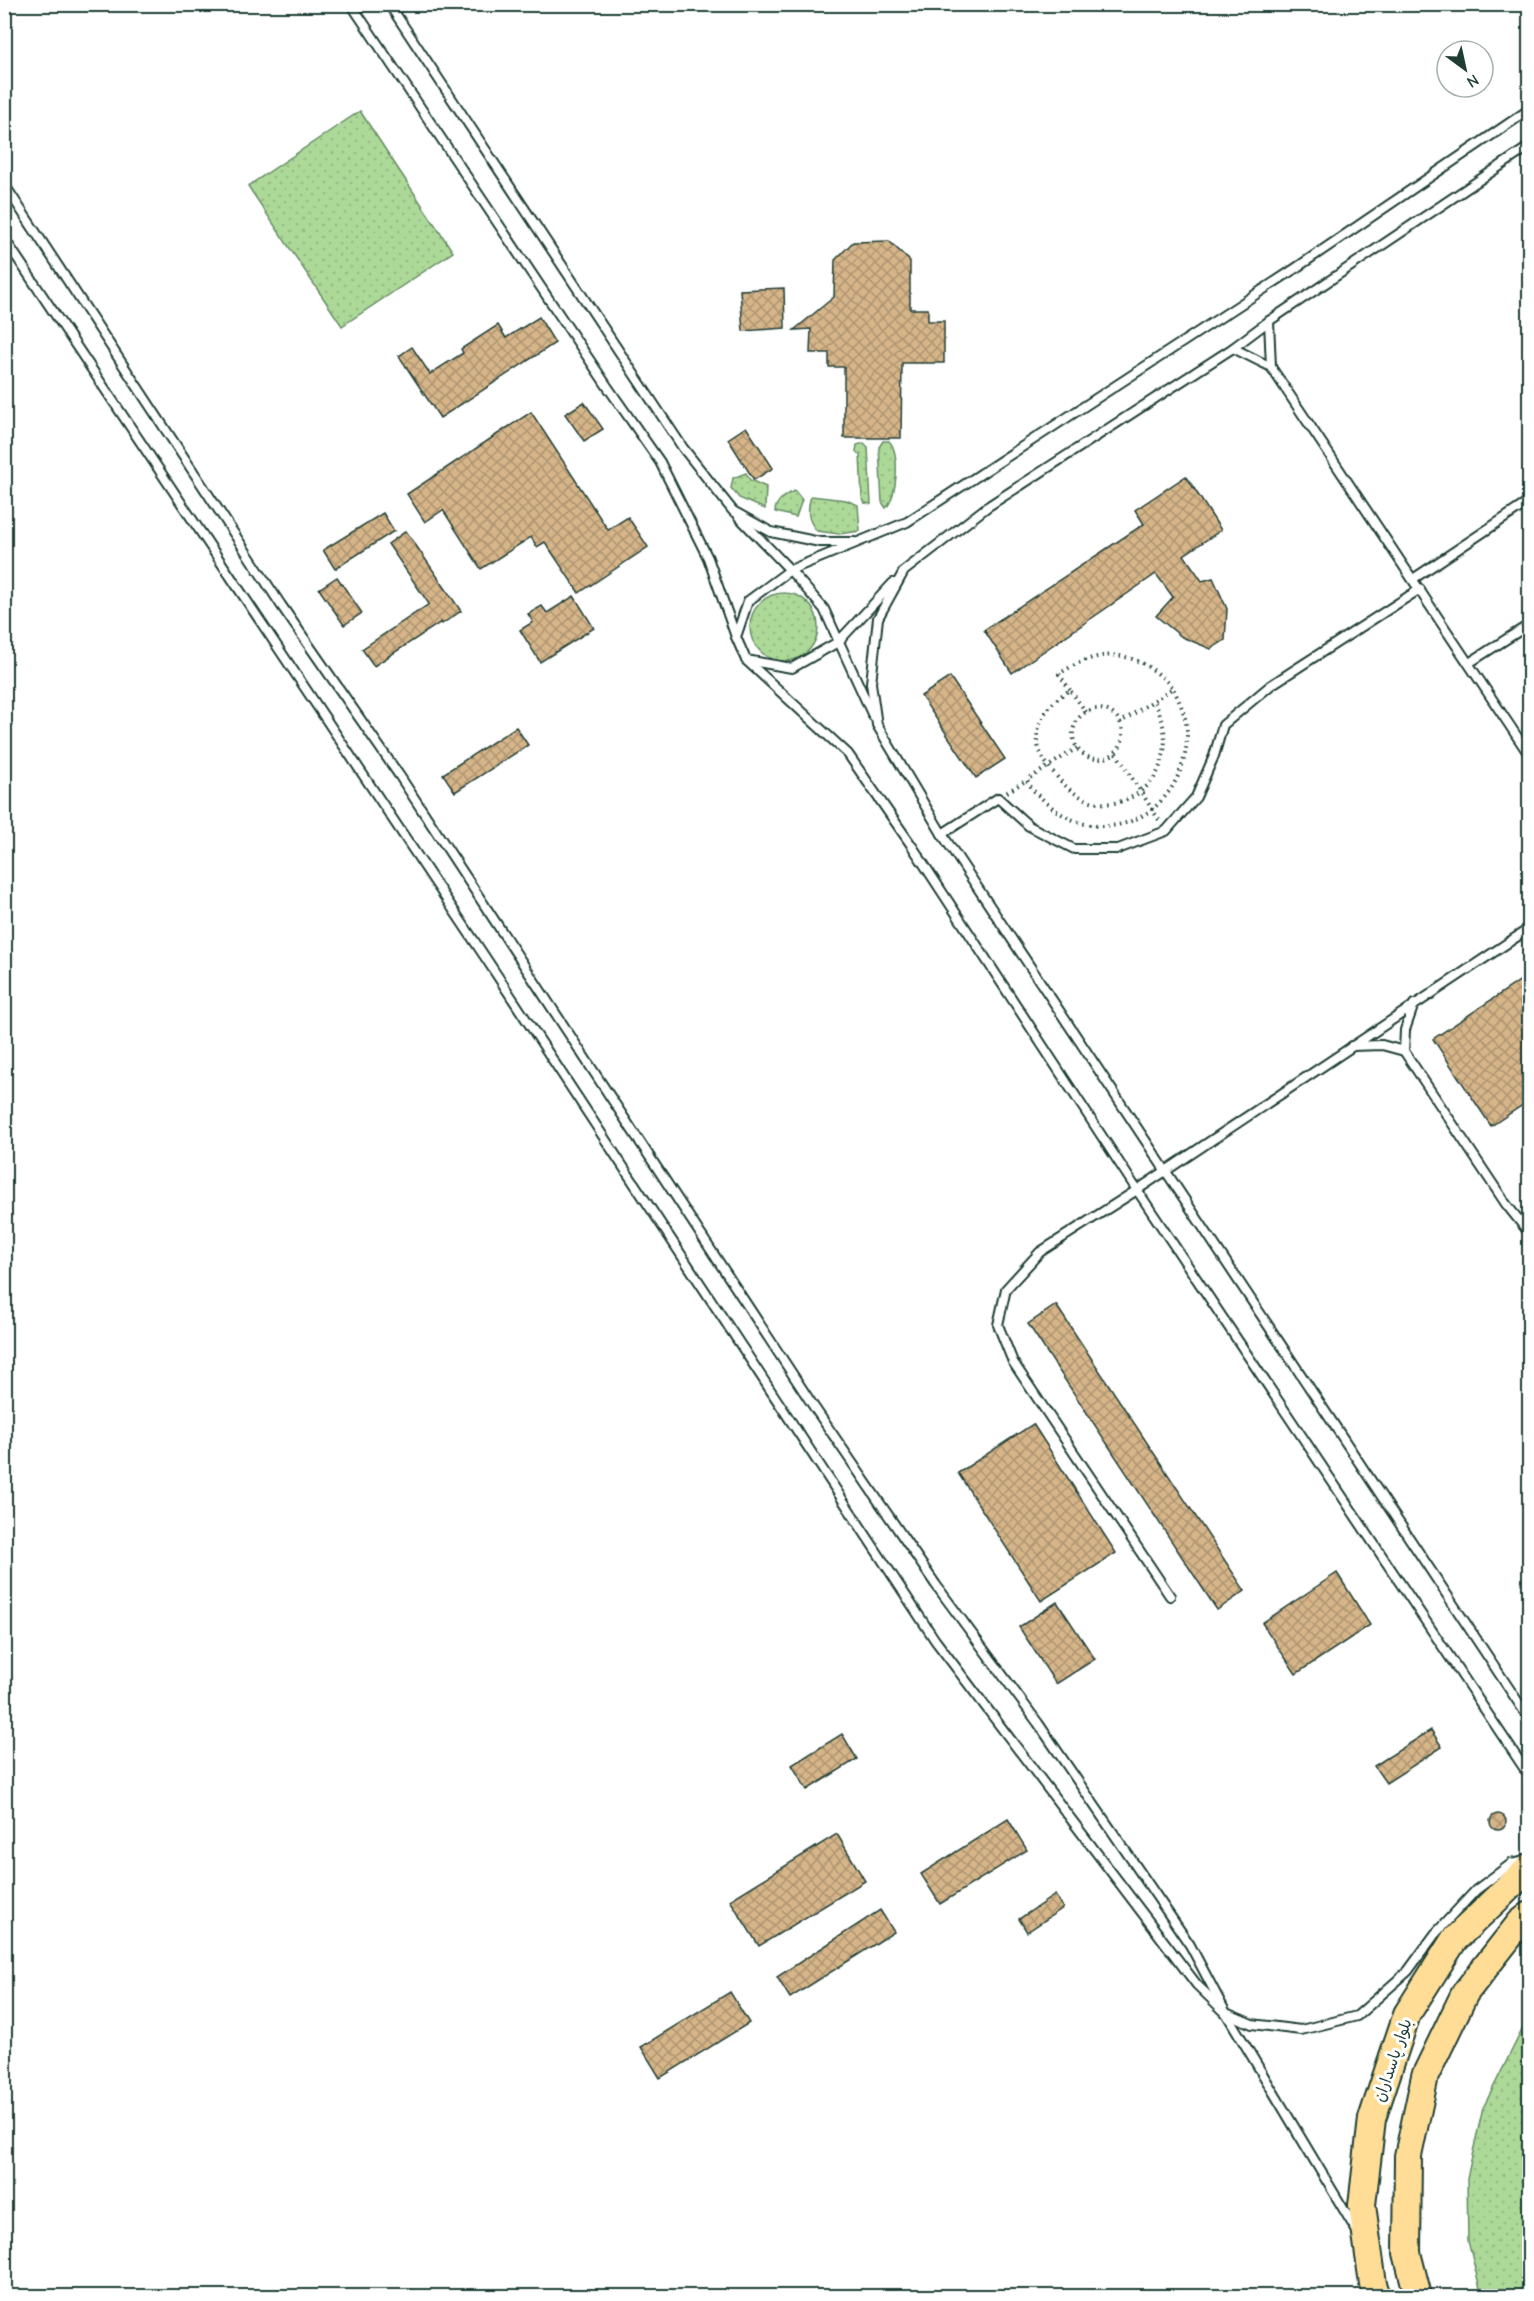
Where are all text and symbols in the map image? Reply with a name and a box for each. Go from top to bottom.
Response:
north arrow [1435,39,1495,99]
text: N [1463,70,1482,91]
street label: بلوار پاسداران [1370,2016,1417,2105]

